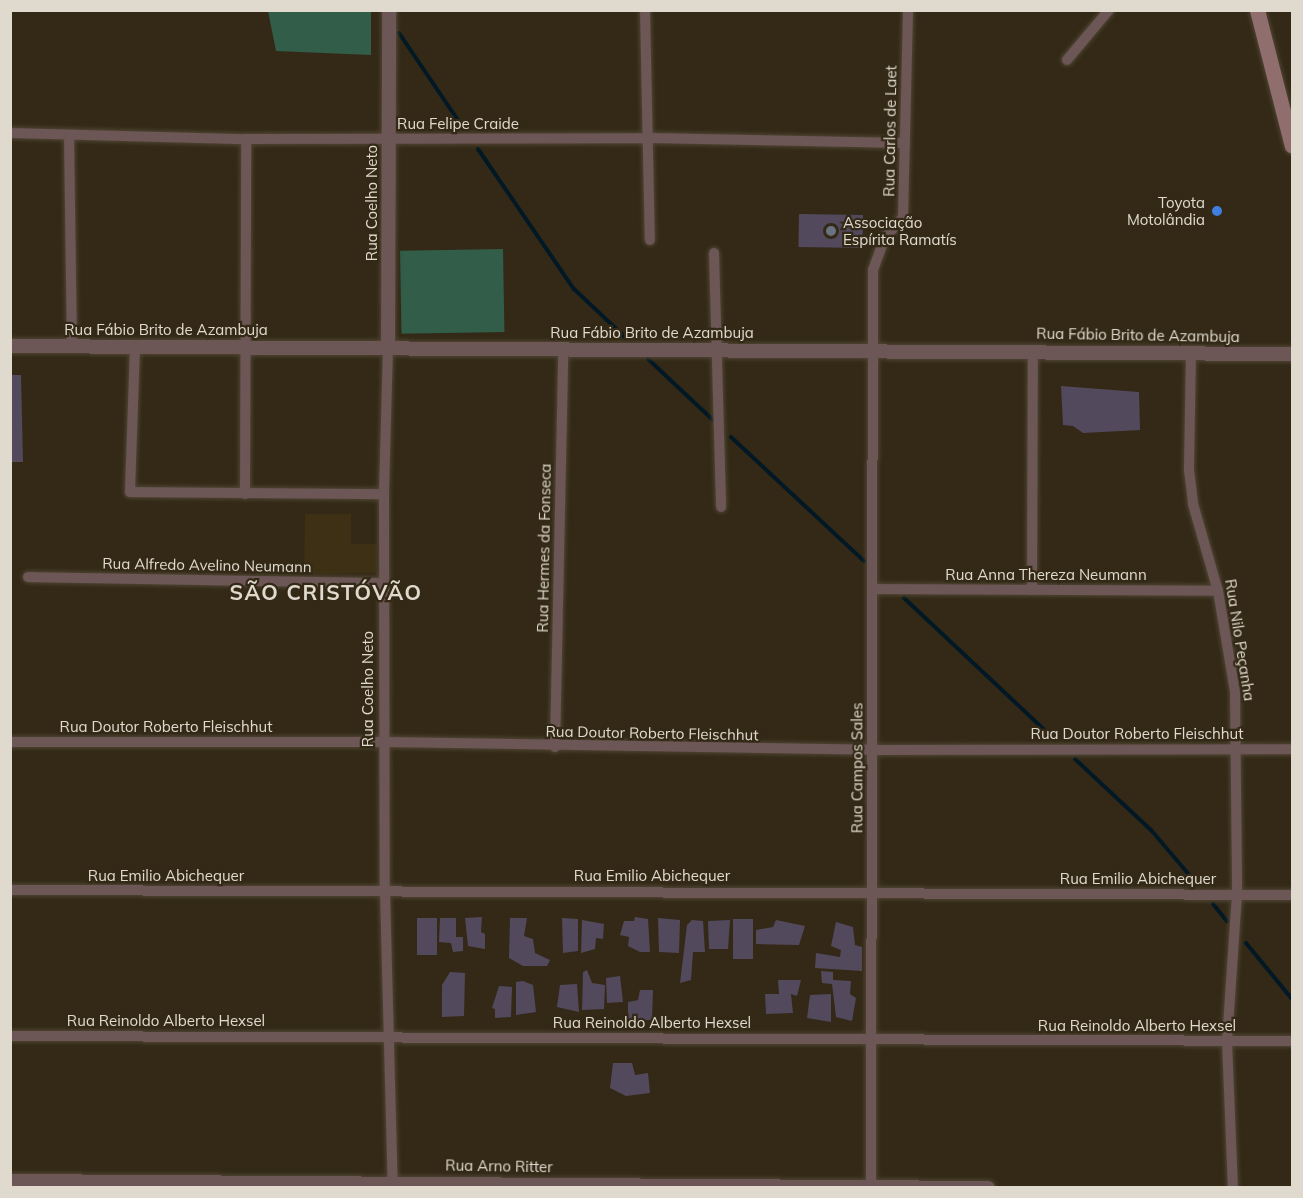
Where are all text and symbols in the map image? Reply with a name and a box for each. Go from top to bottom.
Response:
street label: Rua Carlos de Laet [880,65,900,197]
street label: Rua Felipe Craide [397,115,519,133]
street label: Rua Coelho Neto [363,145,381,261]
place label: Toyota Motolândia [1127,193,1205,228]
marker: Toyota Motolândia [1210,204,1224,218]
place label: Associação Espírita Ramatís [843,213,957,248]
marker: Associação Espírita Ramatís [824,224,838,238]
street label: Rua Fábio Brito de Azambuja [64,321,268,339]
street label: Rua Fábio Brito de Azambuja [550,324,754,342]
street label: Rua Fábio Brito de Azambuja [1036,324,1240,346]
street label: Rua Hermes da Fonseca [534,463,554,633]
street label: Rua Alfredo Avelino Neumann [102,554,312,576]
street label: Rua Anna Thereza Neumann [945,566,1147,584]
street label: Rua Nilo Peçanha [1221,578,1259,702]
district label: SÃO CRISTÓVÃO [229,579,423,605]
street label: Rua Coelho Neto [359,631,377,747]
street label: Rua Campos Sales [848,703,866,833]
street label: Rua Doutor Roberto Fleischhut [60,718,272,736]
street label: Rua Doutor Roberto Fleischhut [545,722,759,744]
street label: Rua Doutor Roberto Fleischhut [1031,725,1243,743]
street label: Rua Emilio Abichequer [88,867,244,885]
street label: Rua Emilio Abichequer [574,867,730,885]
street label: Rua Emilio Abichequer [1060,870,1216,888]
street label: Rua Reinoldo Alberto Hexsel [67,1012,265,1030]
street label: Rua Reinoldo Alberto Hexsel [553,1014,751,1032]
street label: Rua Reinoldo Alberto Hexsel [1038,1017,1236,1035]
street label: Rua Arno Ritter [445,1156,553,1176]

